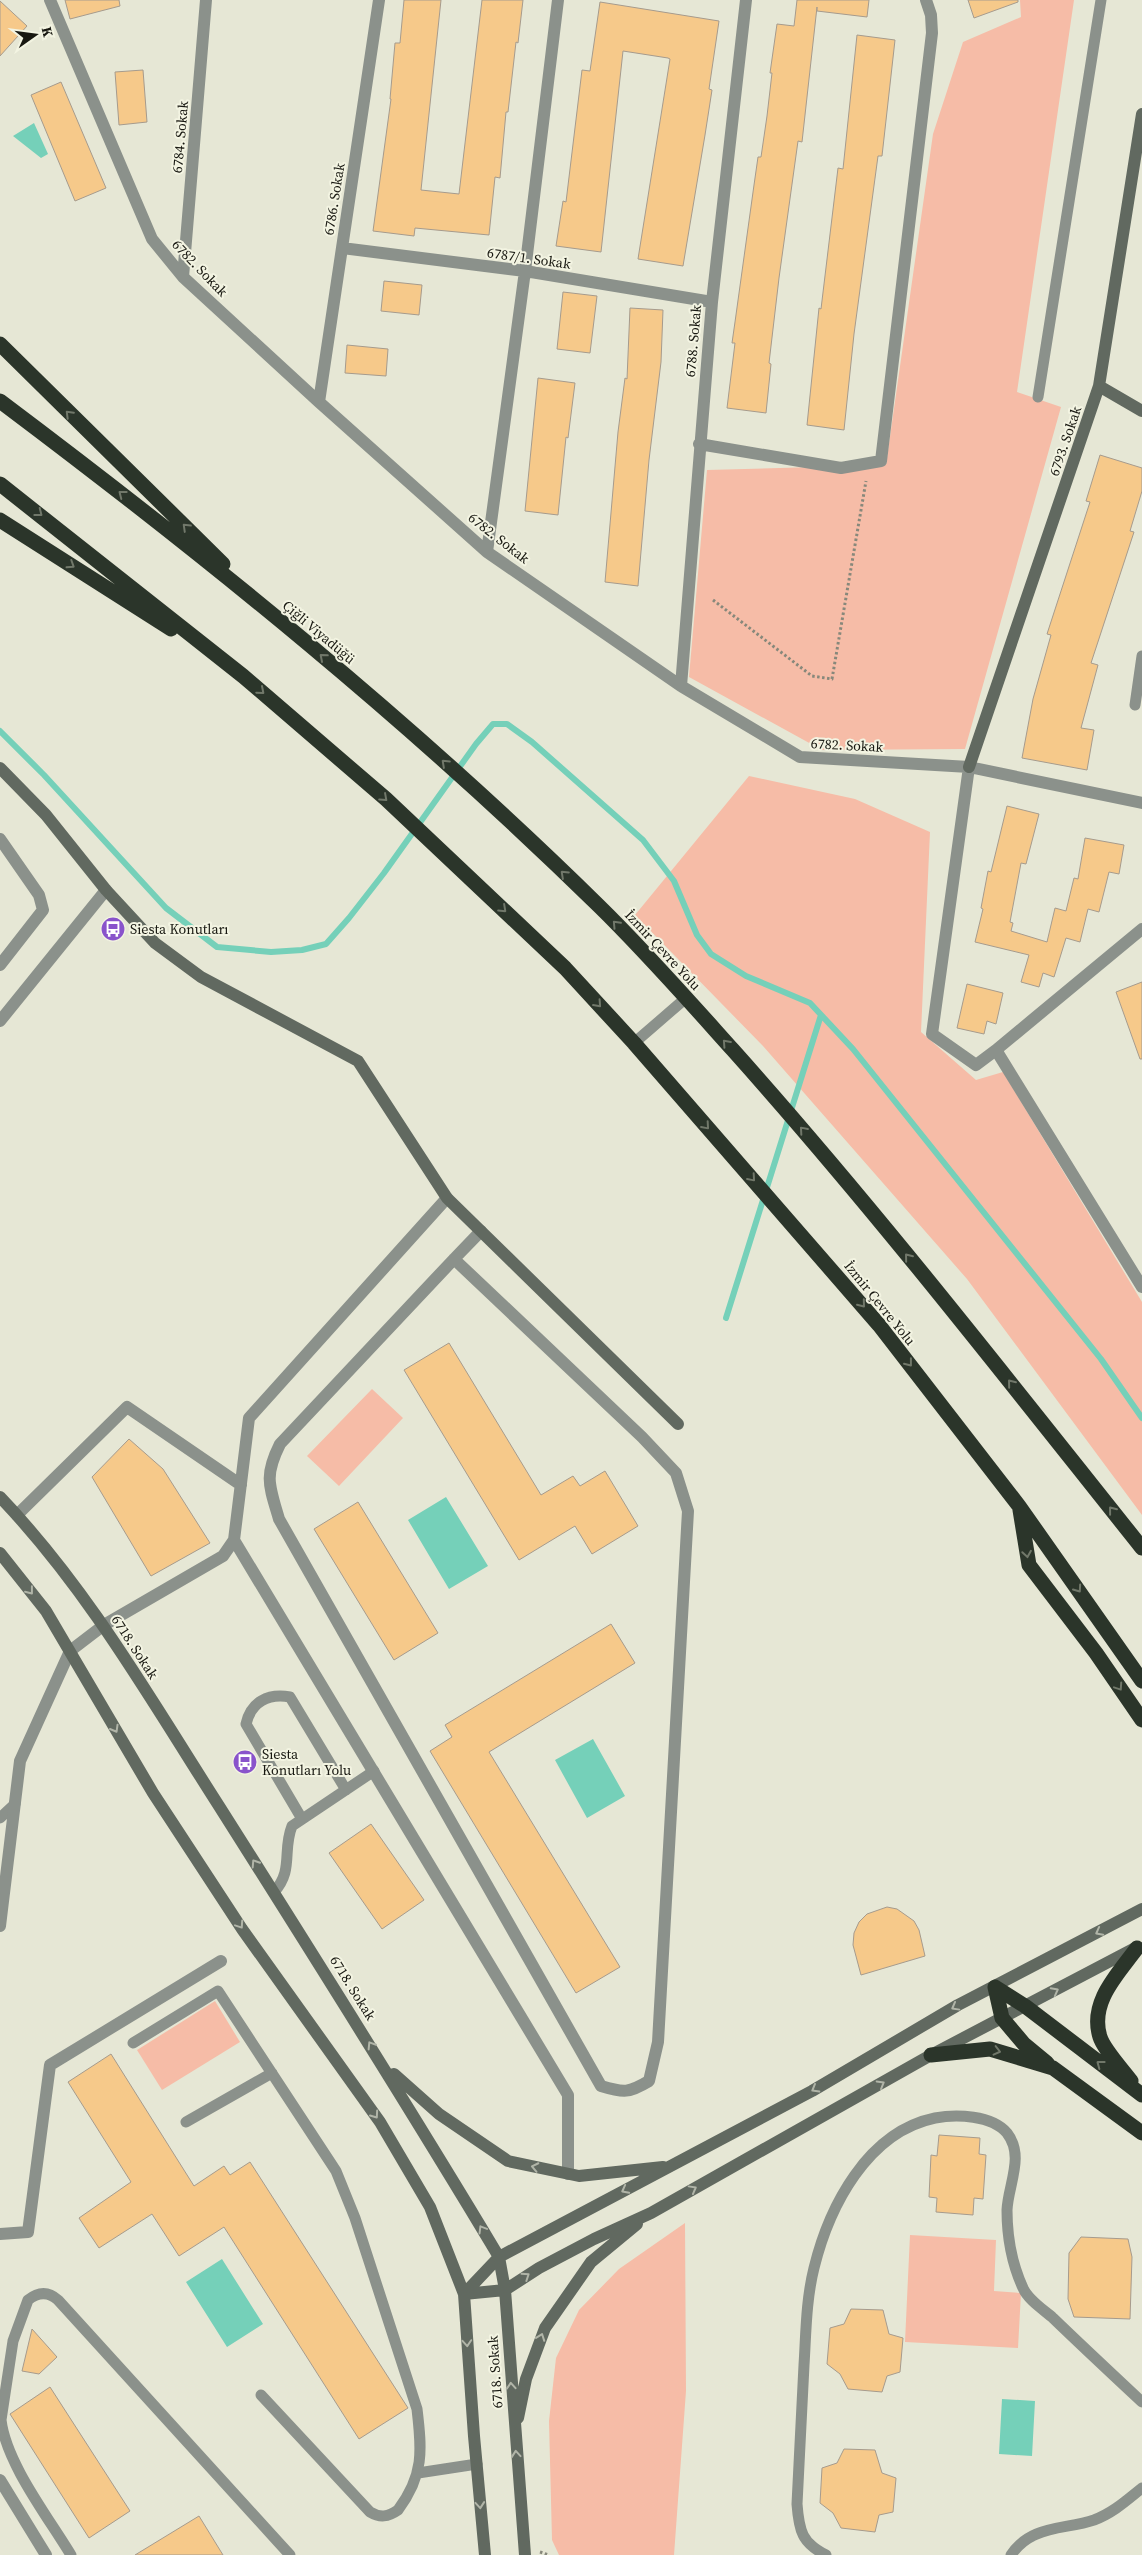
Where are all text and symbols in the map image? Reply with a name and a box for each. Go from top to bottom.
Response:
north arrow [10,10,60,60]
text: K [37,25,59,39]
street label: 6784. Sokak [167,100,193,174]
street label: 6786. Sokak [318,161,350,236]
street label: 6782. Sokak [168,235,233,301]
street label: 6787/1. Sokak [486,242,572,274]
street label: 6788. Sokak [680,304,706,378]
street label: 6793. Sokak [1044,403,1086,479]
one-way arrow [66,410,75,419]
one-way arrow [118,491,127,500]
one-way arrow [33,508,42,516]
street label: 6782. Sokak [464,508,534,568]
one-way arrow [182,524,191,533]
one-way arrow [65,558,74,568]
street label: Çiğli Viyadüğü [278,596,360,668]
one-way arrow [319,653,328,662]
one-way arrow [256,686,265,695]
street label: 6782. Sokak [810,733,884,757]
one-way arrow [442,760,451,769]
one-way arrow [379,792,388,801]
one-way arrow [561,871,570,880]
one-way arrow [497,903,506,912]
street label: İzmir Çevre Yolu [620,905,706,995]
bus stop icon: Siesta Konutları [100,916,126,942]
place label: Siesta Konutları [130,919,229,939]
one-way arrow [613,920,622,929]
one-way arrow [592,999,601,1008]
one-way arrow [723,1039,732,1048]
one-way arrow [700,1120,709,1129]
one-way arrow [800,1126,809,1135]
one-way arrow [746,1173,755,1182]
one-way arrow [905,1253,914,1262]
street label: İzmir Çevre Yolu [840,1256,920,1350]
one-way arrow [856,1299,865,1308]
one-way arrow [903,1357,911,1366]
one-way arrow [1008,1380,1016,1389]
one-way arrow [1109,1507,1117,1516]
one-way arrow [1022,1550,1032,1559]
one-way arrow [1072,1583,1081,1593]
one-way arrow [25,1585,33,1594]
street label: 6718. Sokak [107,1611,163,1683]
one-way arrow [1113,1681,1122,1690]
one-way arrow [109,1724,119,1733]
place label: Siesta Konutları Yolu [262,1744,351,1780]
bus stop icon: Siesta Konutları Yolu [232,1749,258,1775]
one-way arrow [252,1859,262,1868]
one-way arrow [234,1919,243,1929]
one-way arrow [1095,1926,1104,1936]
street label: 6718. Sokak [325,1952,381,2024]
one-way arrow [1050,1987,1059,1997]
one-way arrow [951,2001,960,2011]
one-way arrow [367,2041,377,2050]
one-way arrow [992,2046,1000,2056]
one-way arrow [1096,2061,1106,2070]
one-way arrow [876,2081,885,2091]
one-way arrow [811,2083,820,2093]
one-way arrow [369,2109,378,2119]
one-way arrow [531,2162,540,2173]
one-way arrow [621,2184,630,2194]
one-way arrow [688,2186,697,2196]
one-way arrow [478,2225,488,2234]
one-way arrow [520,2273,530,2282]
one-way arrow [535,2333,545,2342]
street label: 6718. Sokak [482,2335,508,2409]
one-way arrow [462,2339,473,2347]
one-way arrow [506,2381,517,2389]
one-way arrow [511,2450,522,2458]
one-way arrow [475,2501,486,2509]

